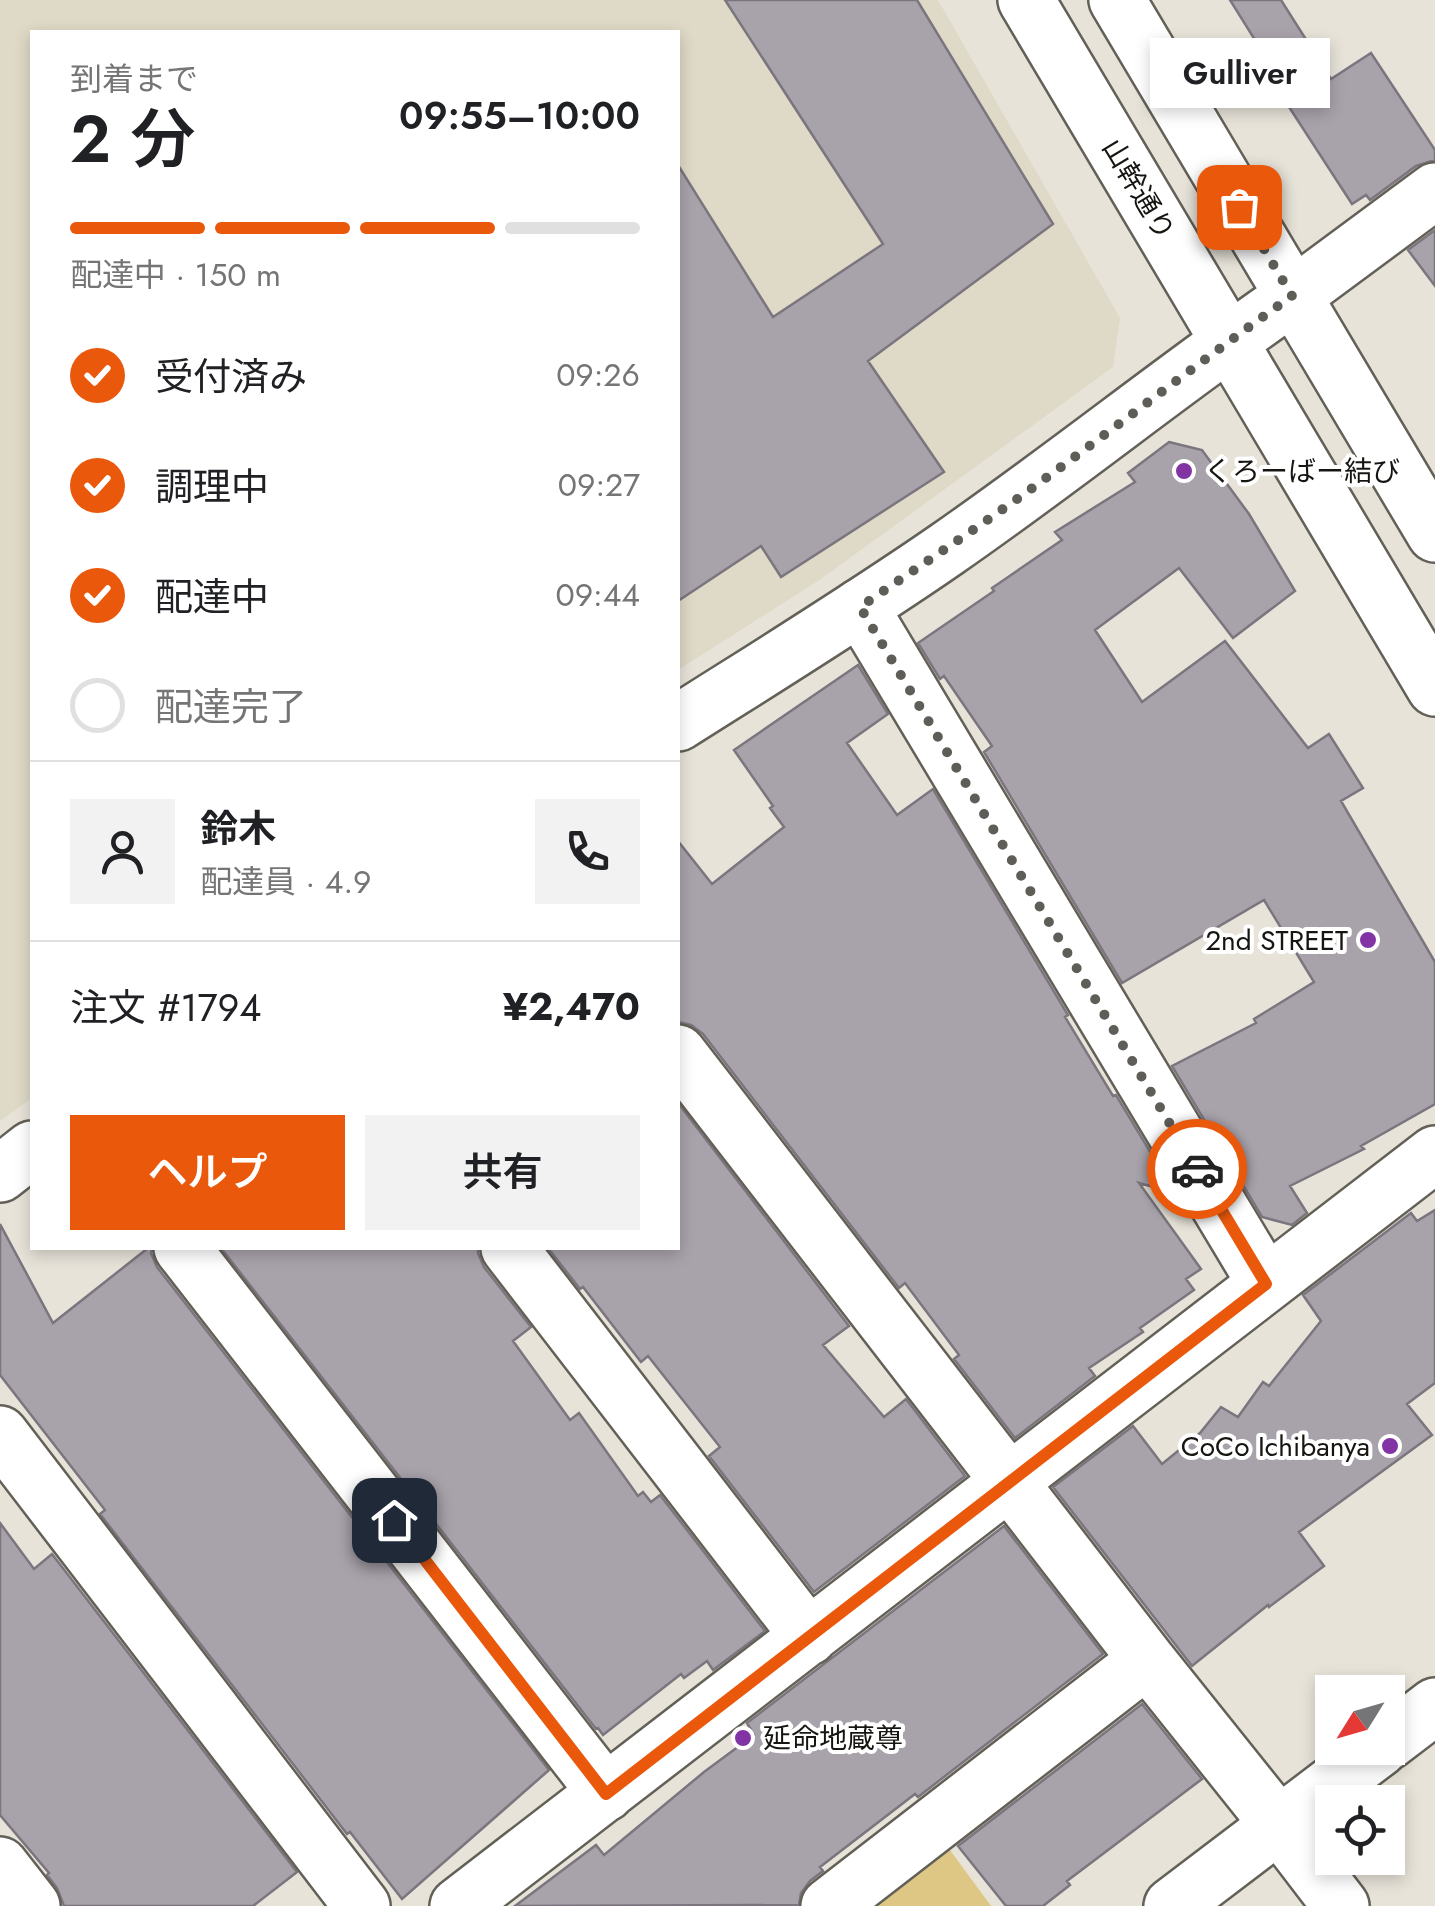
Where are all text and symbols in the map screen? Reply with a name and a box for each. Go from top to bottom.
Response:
callout: Gulliver [1149,37,1329,107]
text: Gulliver [1183,50,1297,96]
text: 到着まで [70,56,198,102]
text: 09:55–10:00 [399,88,640,143]
text: 2 分 [70,92,195,186]
street label: 山幹通り [1092,131,1185,248]
pin [1197,165,1282,250]
icon: bag [1212,180,1267,235]
text: 配達中 · 150 m [70,252,281,298]
icon: check [70,348,125,403]
text: 受付済み [155,349,307,404]
text: 09:26 [556,352,640,398]
place label: くろーばー結び [1204,451,1400,492]
icon: check [70,458,125,513]
text: 調理中 [155,459,269,514]
marker: くろーばー結び [1173,460,1195,482]
text: 09:27 [558,462,640,508]
icon: check [70,568,125,623]
text: 配達中 [155,569,269,624]
text: 09:44 [555,572,640,618]
text: 配達完了 [155,679,307,734]
button: person [70,799,175,904]
button: phone [535,799,640,904]
text: 鈴木 [200,801,276,856]
text: 配達員 · 4.9 [200,859,372,905]
place label: 2nd STREET [1205,920,1348,961]
marker: 2nd STREET [1357,929,1379,951]
text: ¥2,470 [503,979,640,1034]
text: 注文 #1794 [70,980,261,1035]
button: ヘルプ [70,1115,345,1230]
button: 共有 [365,1115,640,1230]
courier [1147,1119,1247,1219]
icon: car [1170,1142,1225,1197]
place label: CoCo Ichibanya [1181,1426,1370,1467]
marker: CoCo Ichibanya [1379,1435,1401,1457]
pin [352,1478,437,1563]
icon: home [367,1493,422,1548]
north arrow [1315,1675,1405,1765]
map controls [1315,1675,1405,1875]
place label: 延命地蔵尊 [763,1718,903,1759]
marker: 延命地蔵尊 [732,1727,754,1749]
button: locate [1315,1785,1405,1875]

